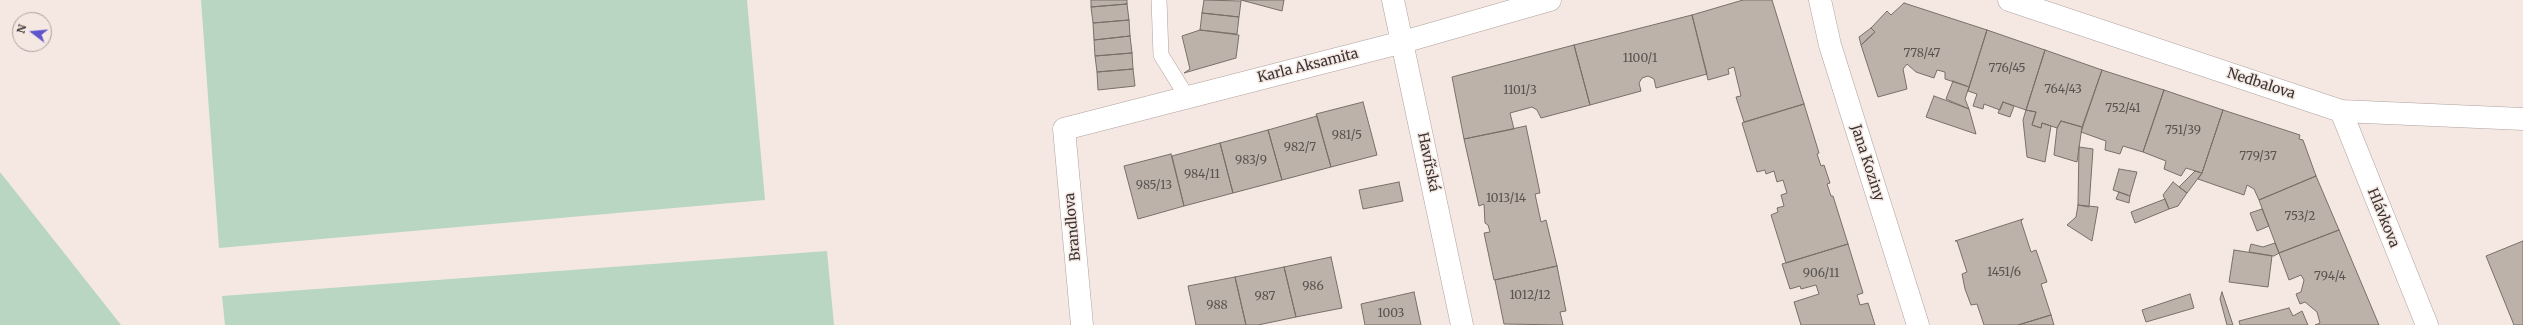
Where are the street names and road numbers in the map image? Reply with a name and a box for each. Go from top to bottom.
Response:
street label: Karla Aksamita [1256,45,1360,87]
street label: Nedbalova [2225,65,2297,103]
street label: Jana Koziny [1847,123,1887,203]
street label: Havířská [1414,131,1442,193]
street label: Hlávkova [2363,186,2403,250]
street label: Brandlova [1062,192,1084,262]

